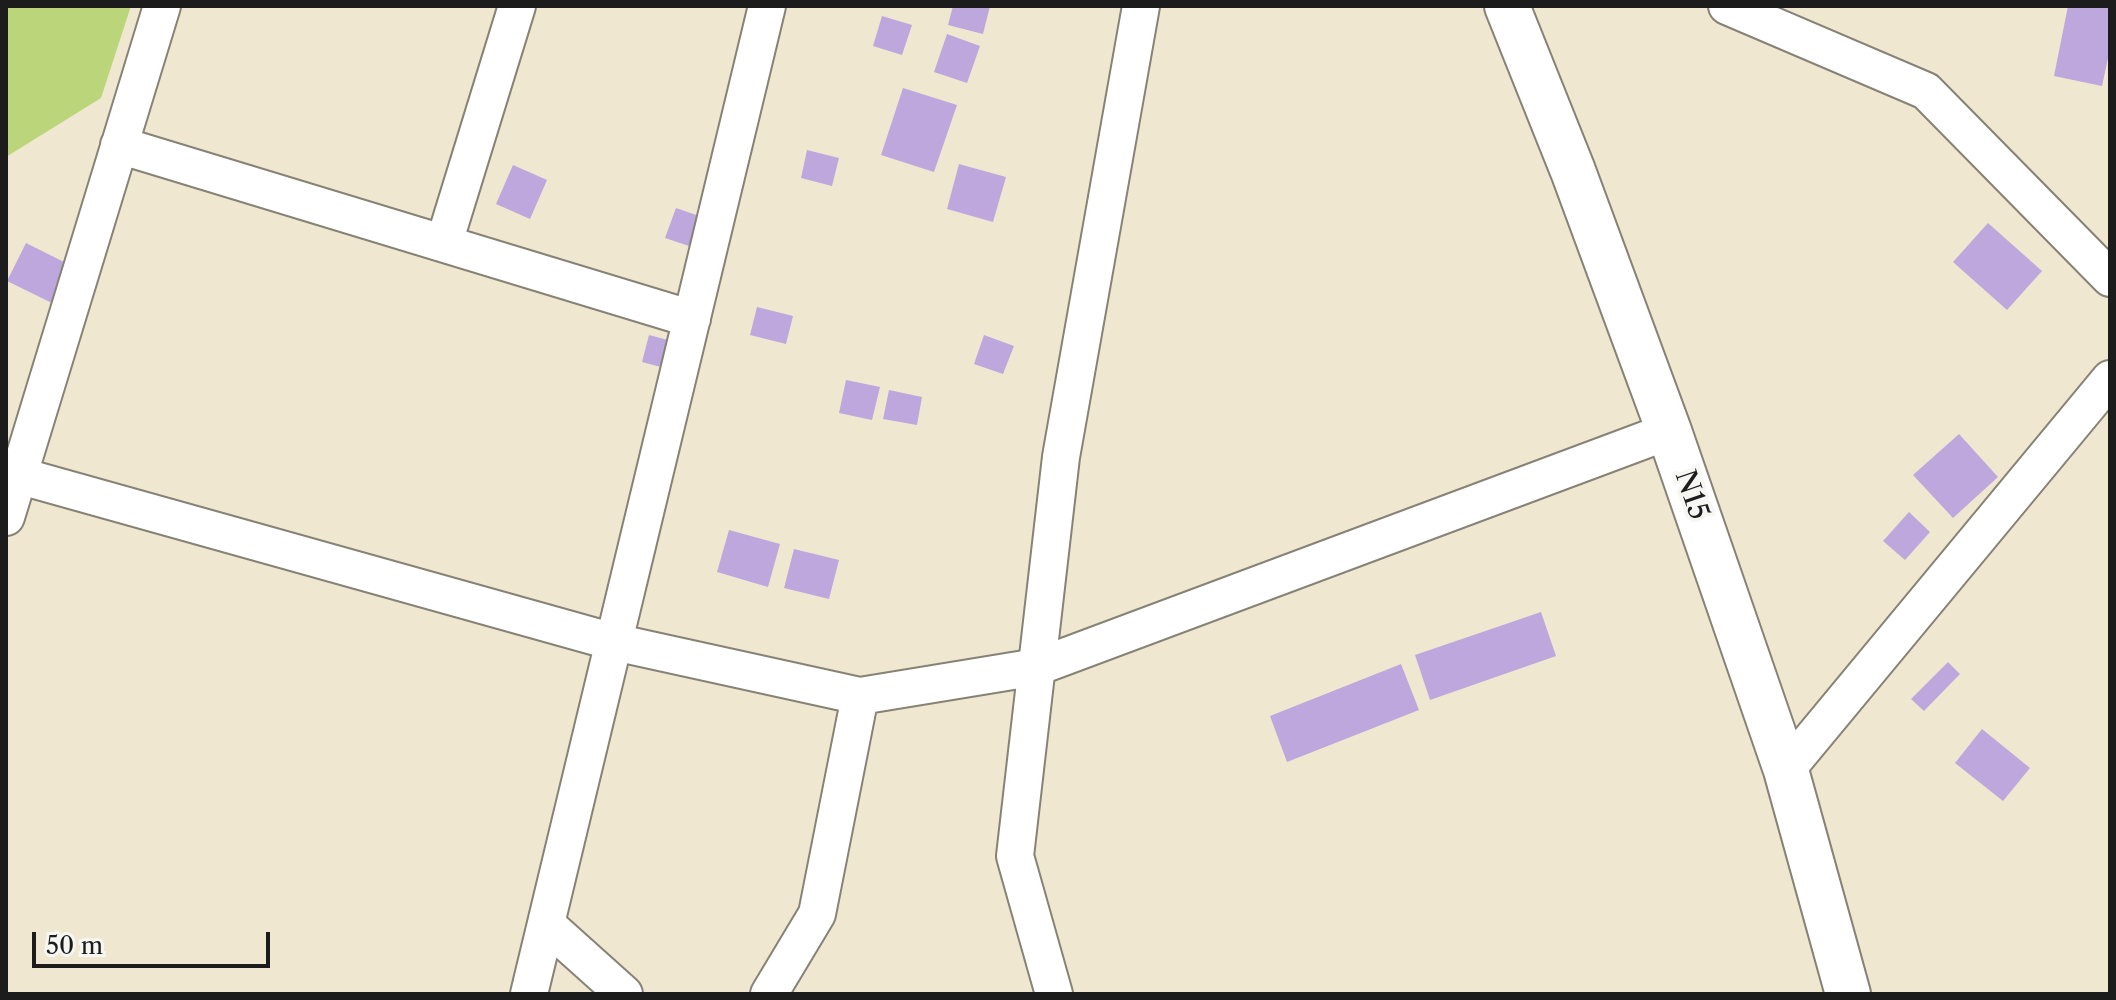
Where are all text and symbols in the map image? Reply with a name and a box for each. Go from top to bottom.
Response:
street label: N15 [1667,466,1715,524]
scale bar [36,916,274,966]
text: 50 m [46,931,103,960]

